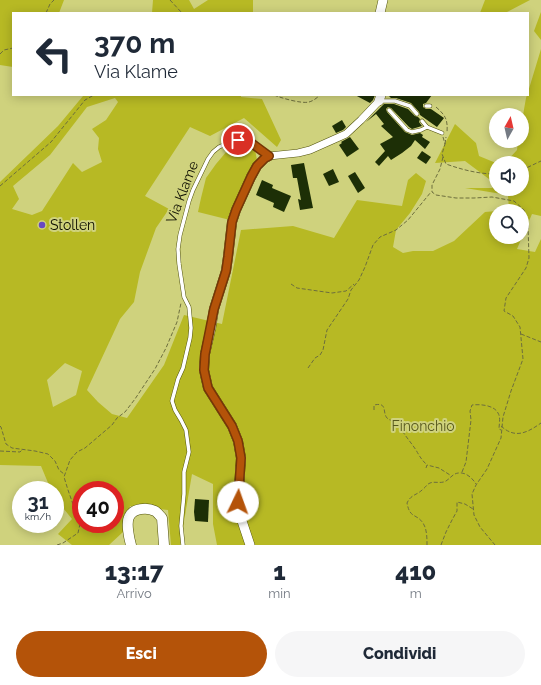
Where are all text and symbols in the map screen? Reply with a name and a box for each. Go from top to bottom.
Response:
text: 370 m [94,27,175,60]
icon: left [28,28,80,80]
text: Via Klame [94,61,178,82]
north arrow [489,108,529,148]
map controls [489,108,529,244]
pin [221,123,255,157]
icon: arrive [227,129,249,151]
button: sound [489,156,529,196]
street label: Via Klame [163,159,201,225]
button: search [489,204,529,244]
place label: Stollen [50,217,95,233]
marker: Stollen [37,220,47,230]
park label: Finonchio [391,418,455,434]
speed limit sign: 40 [72,481,124,533]
position arrow [217,481,259,523]
text: 31 [27,490,49,514]
text: km/h [25,511,51,522]
text: 13:17 [105,557,164,586]
text: 1 [273,557,286,586]
text: 410 [395,557,436,586]
text: Arrivo [117,586,152,601]
text: min [268,586,291,601]
text: m [410,586,422,601]
button: Esci [16,631,267,677]
button: Condividi [275,631,525,677]

